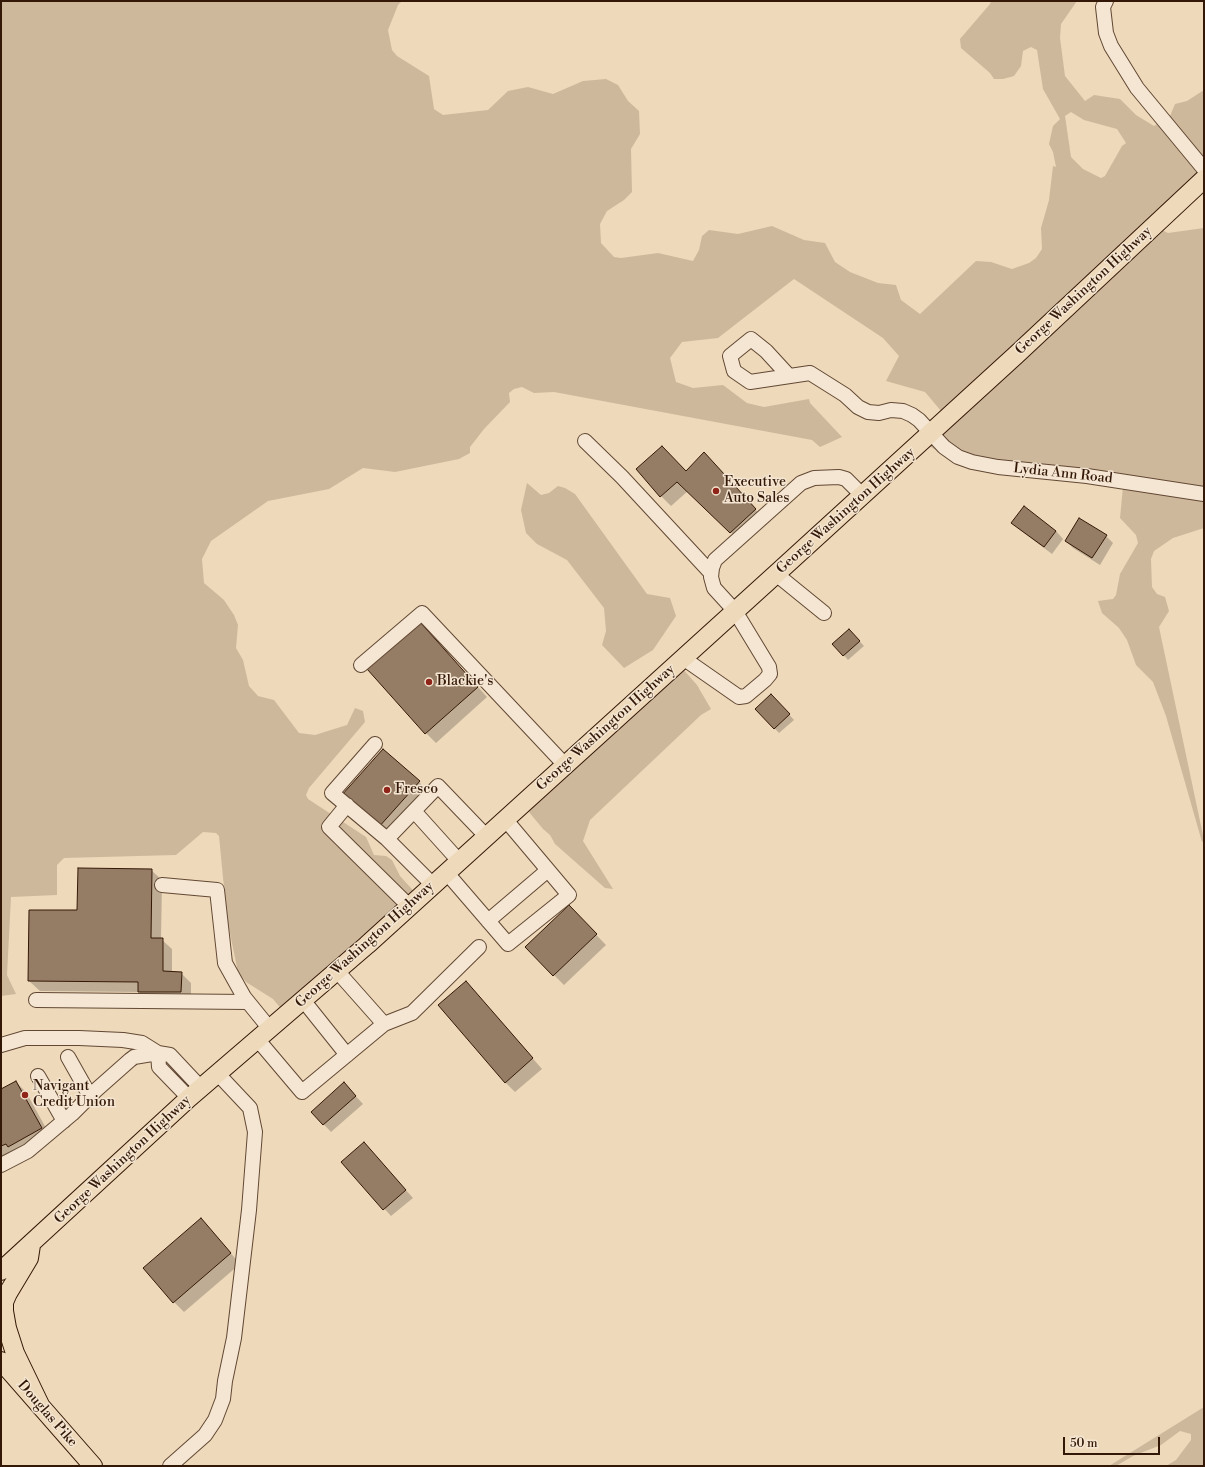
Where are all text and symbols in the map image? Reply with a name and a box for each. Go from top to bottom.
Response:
street label: George Washington Highway [1012,223,1156,359]
street label: George Washington Highway [773,444,919,578]
street label: Lydia Ann Road [1013,460,1113,488]
place label: Executive Auto Sales [724,475,789,508]
marker: Executive Auto Sales [711,486,721,496]
street label: George Washington Highway [533,661,679,795]
place label: Blackie's [437,674,493,690]
marker: Blackie's [424,677,434,687]
place label: Fresco [395,782,438,798]
marker: Fresco [382,785,392,795]
street label: George Washington Highway [292,878,438,1012]
place label: Navigant Credit Union [33,1079,115,1112]
marker: Navigant Credit Union [20,1090,30,1100]
street label: George Washington Highway [51,1092,195,1228]
street label: Douglas Pike [14,1377,80,1451]
scale bar [1065,1429,1162,1455]
text: 50 m [1070,1436,1098,1451]

